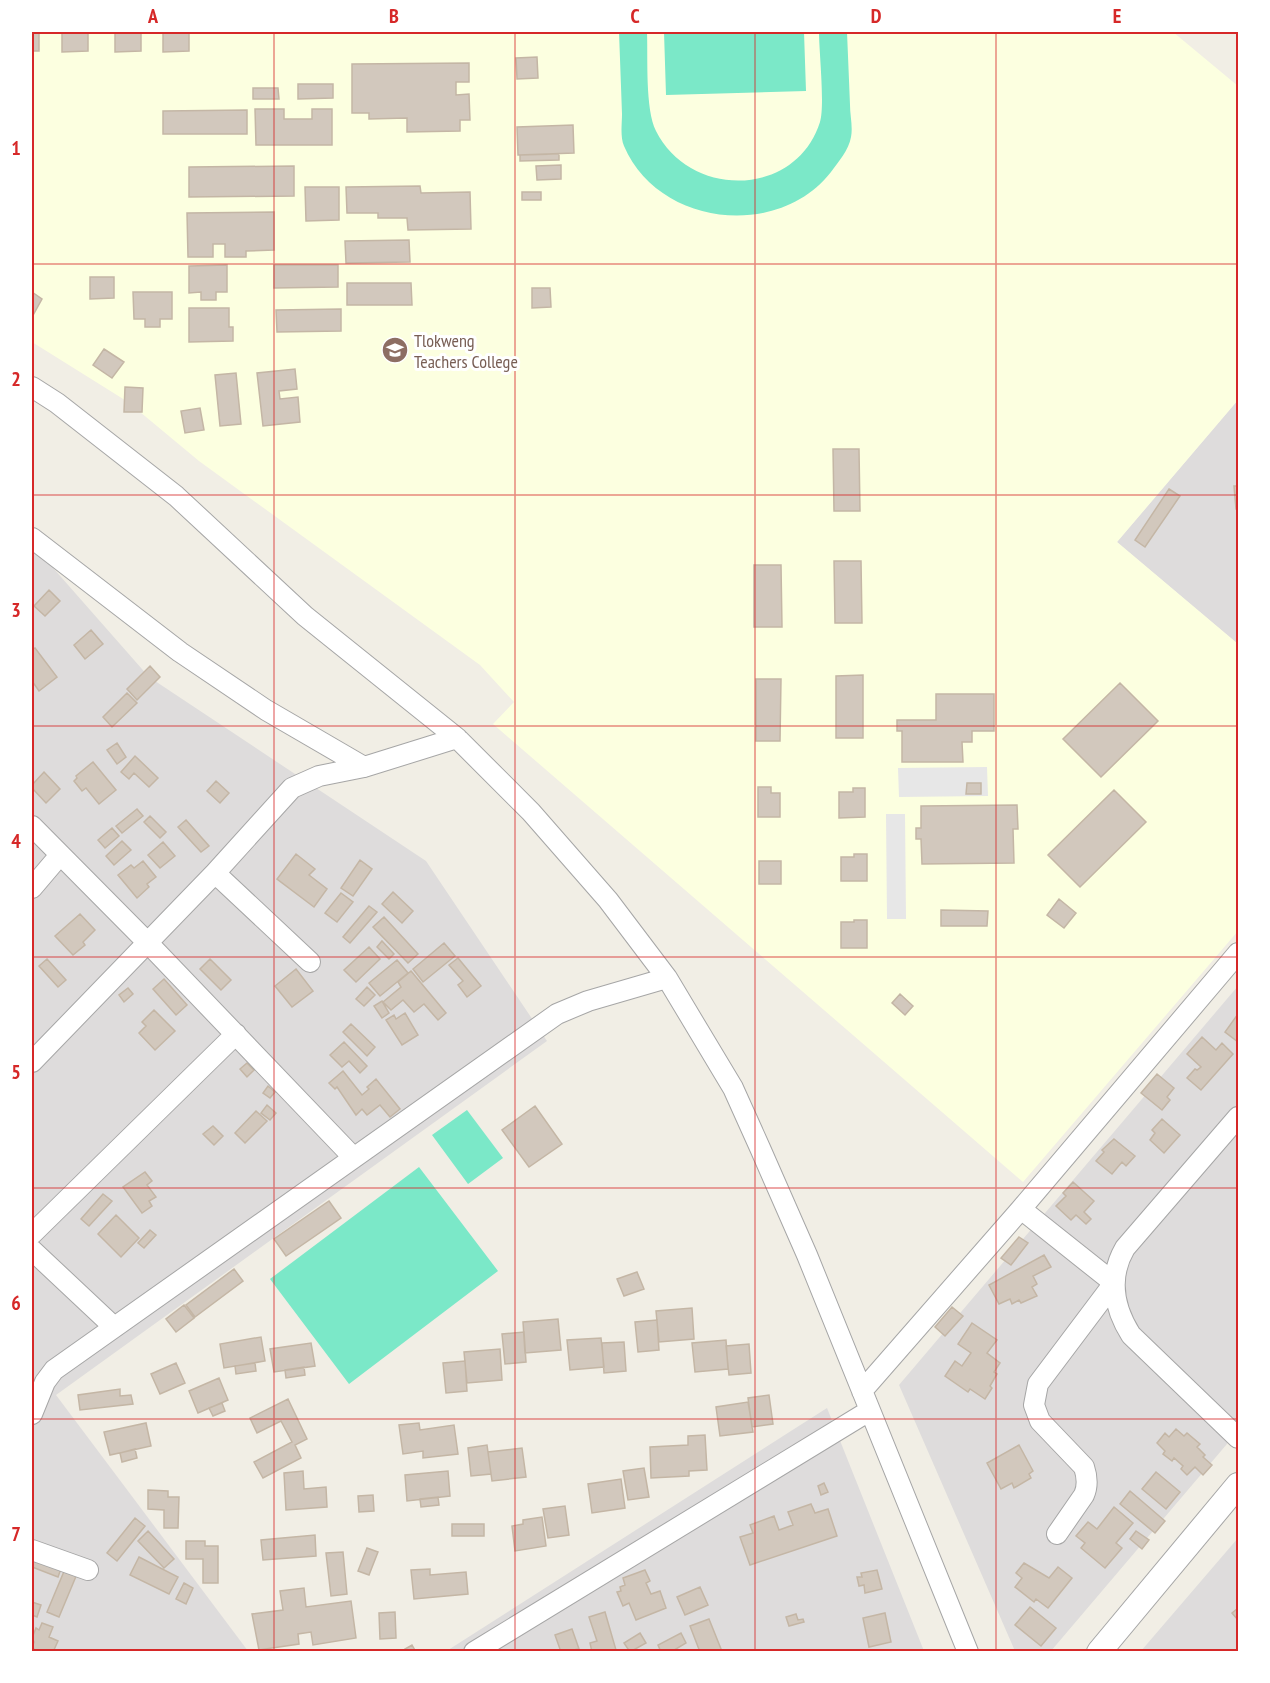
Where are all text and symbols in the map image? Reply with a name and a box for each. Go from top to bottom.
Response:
text: A [147,3,159,29]
text: B [389,3,399,29]
text: C [630,3,640,29]
text: D [871,3,882,29]
text: E [1113,3,1121,29]
text: 1 [11,135,21,161]
place label: Tlokweng Teachers College [414,329,518,373]
school or university icon: Tlokweng Teachers College [380,335,410,365]
text: 2 [11,366,21,392]
text: 3 [11,597,21,623]
text: 4 [11,828,21,854]
text: 5 [11,1059,21,1085]
text: 6 [11,1290,21,1316]
text: 7 [11,1521,21,1547]

